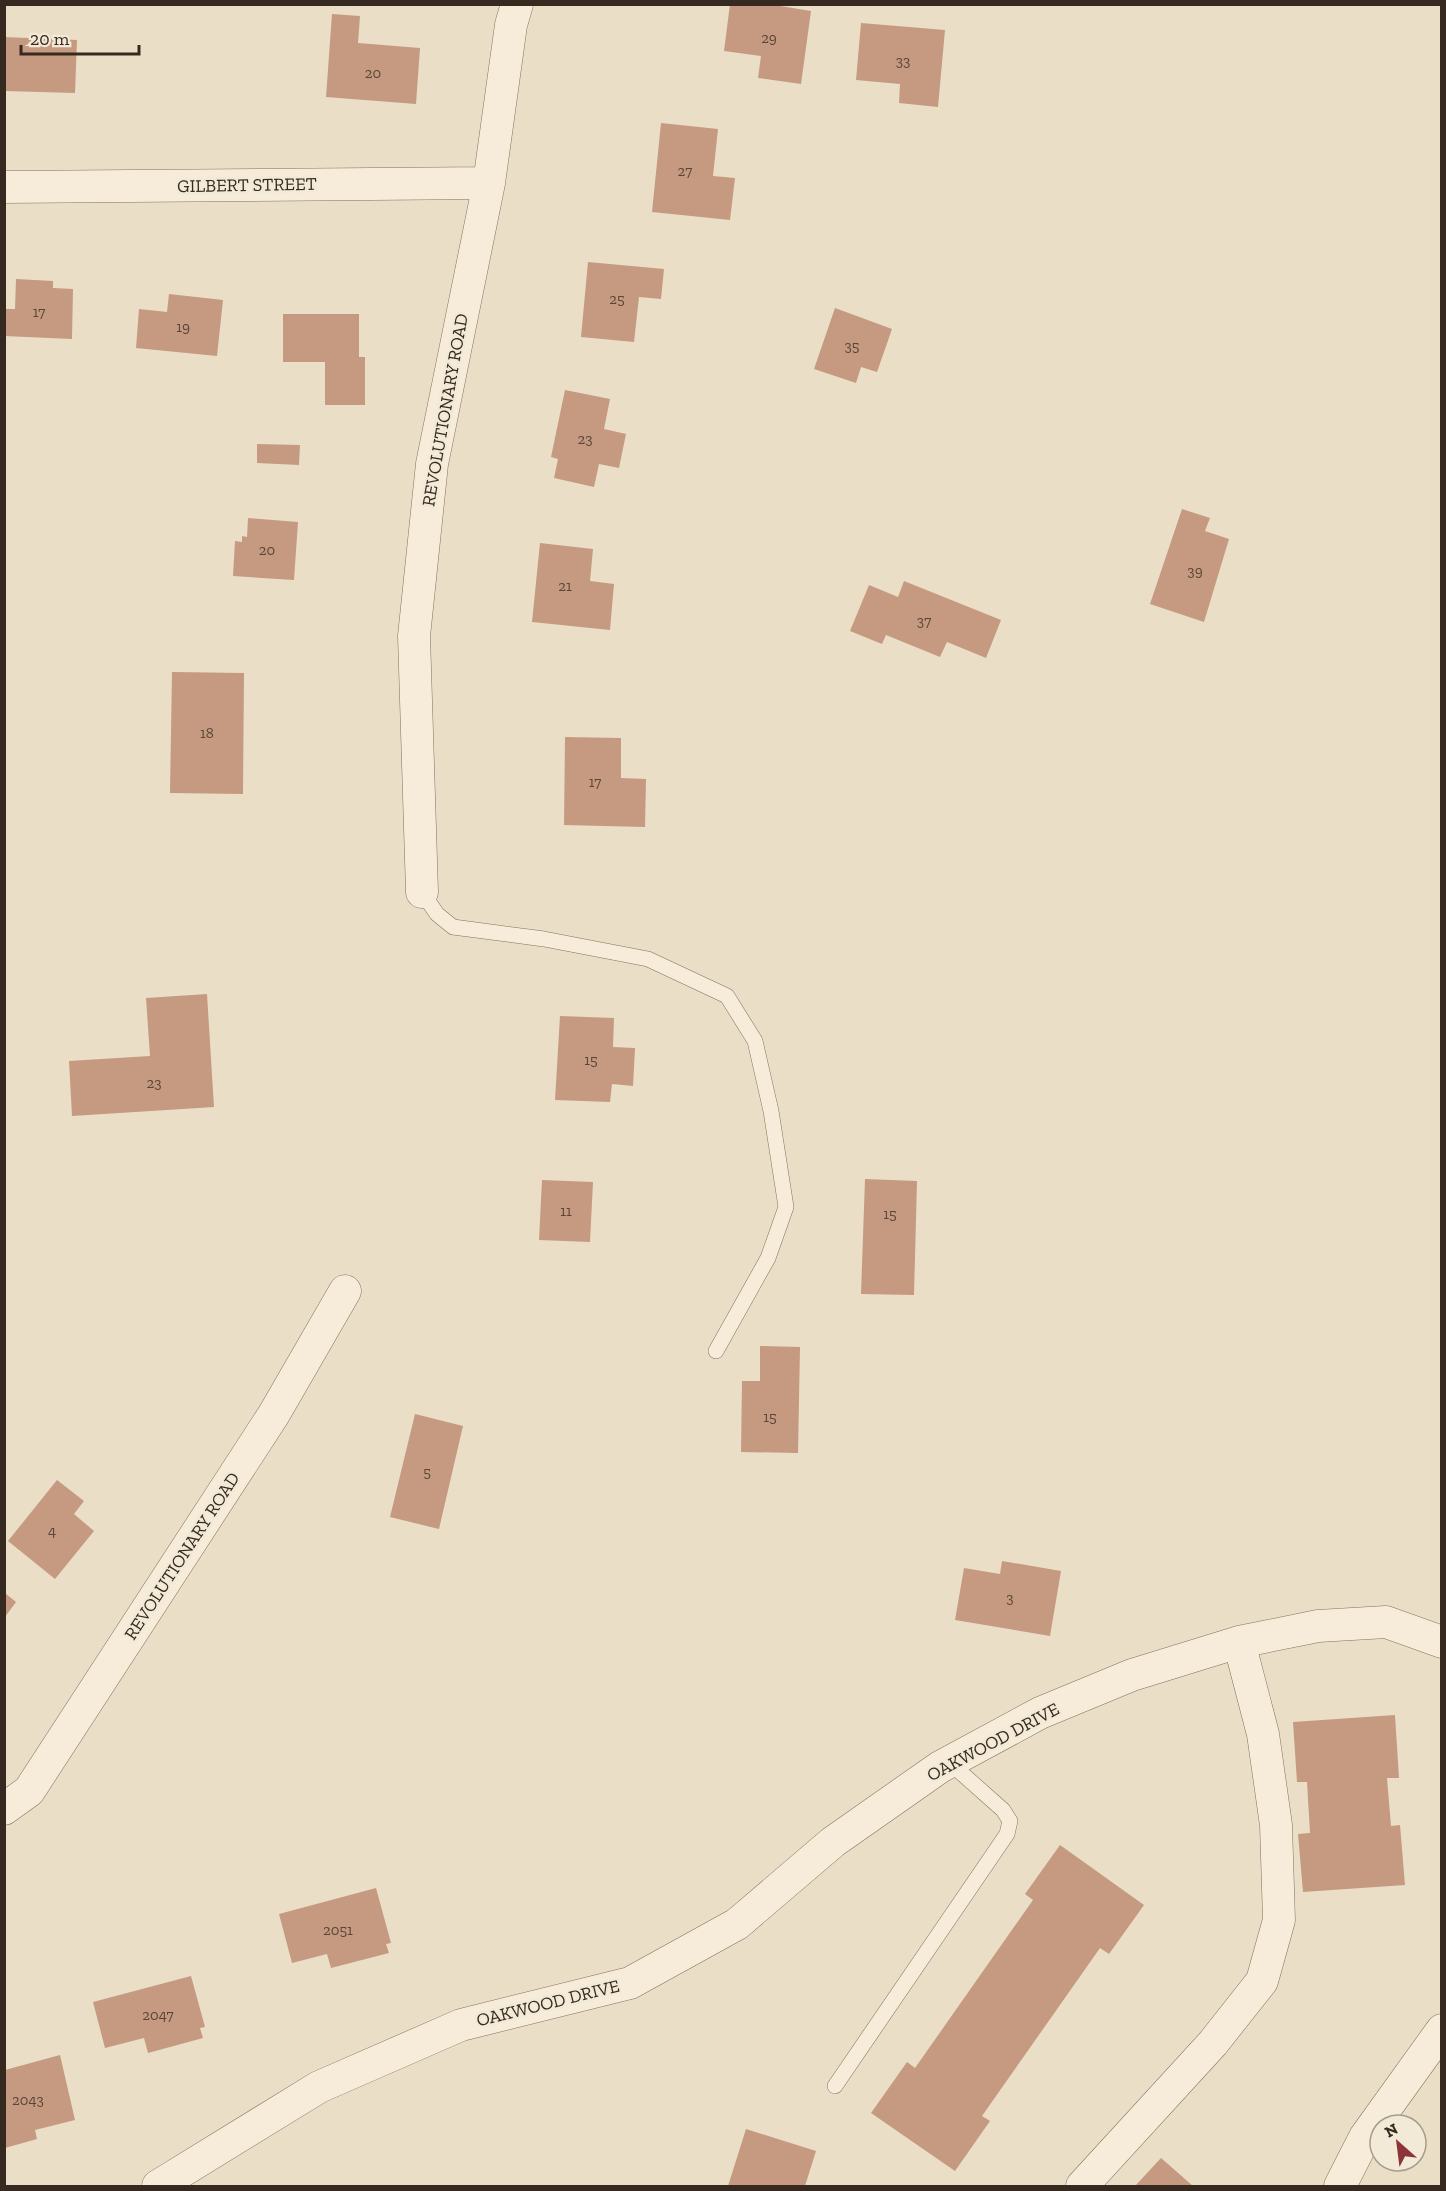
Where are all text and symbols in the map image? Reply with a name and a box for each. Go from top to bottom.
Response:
scale bar [21,18,140,56]
text: 20 m [30,28,70,50]
house number: 29 [761,29,777,47]
house number: 33 [896,52,910,70]
house number: 20 [365,64,381,82]
house number: 27 [678,162,692,180]
street label: GILBERT STREET [177,173,317,197]
house number: 25 [609,290,625,308]
house number: 17 [33,303,45,321]
street label: REVOLUTIONARY ROAD [417,312,473,508]
house number: 19 [176,318,190,336]
house number: 35 [844,337,860,355]
house number: 23 [577,430,593,448]
house number: 20 [259,541,275,559]
house number: 39 [1187,562,1203,580]
house number: 21 [558,577,572,595]
house number: 37 [917,612,931,630]
house number: 18 [200,724,214,742]
house number: 17 [589,773,601,791]
house number: 15 [584,1051,598,1069]
house number: 23 [146,1074,162,1092]
house number: 11 [560,1202,572,1220]
house number: 15 [883,1205,897,1223]
house number: 15 [763,1408,777,1426]
house number: 5 [423,1463,431,1481]
street label: REVOLUTIONARY ROAD [120,1468,244,1644]
house number: 4 [48,1522,56,1540]
house number: 3 [1006,1589,1014,1607]
street label: OAKWOOD DRIVE [923,1698,1063,1786]
house number: 2051 [323,1921,353,1939]
street label: OAKWOOD DRIVE [474,1975,622,2031]
house number: 2047 [142,2006,174,2024]
house number: 2043 [12,2091,44,2109]
north arrow [1368,2113,1428,2173]
text: N [1381,2119,1401,2141]

